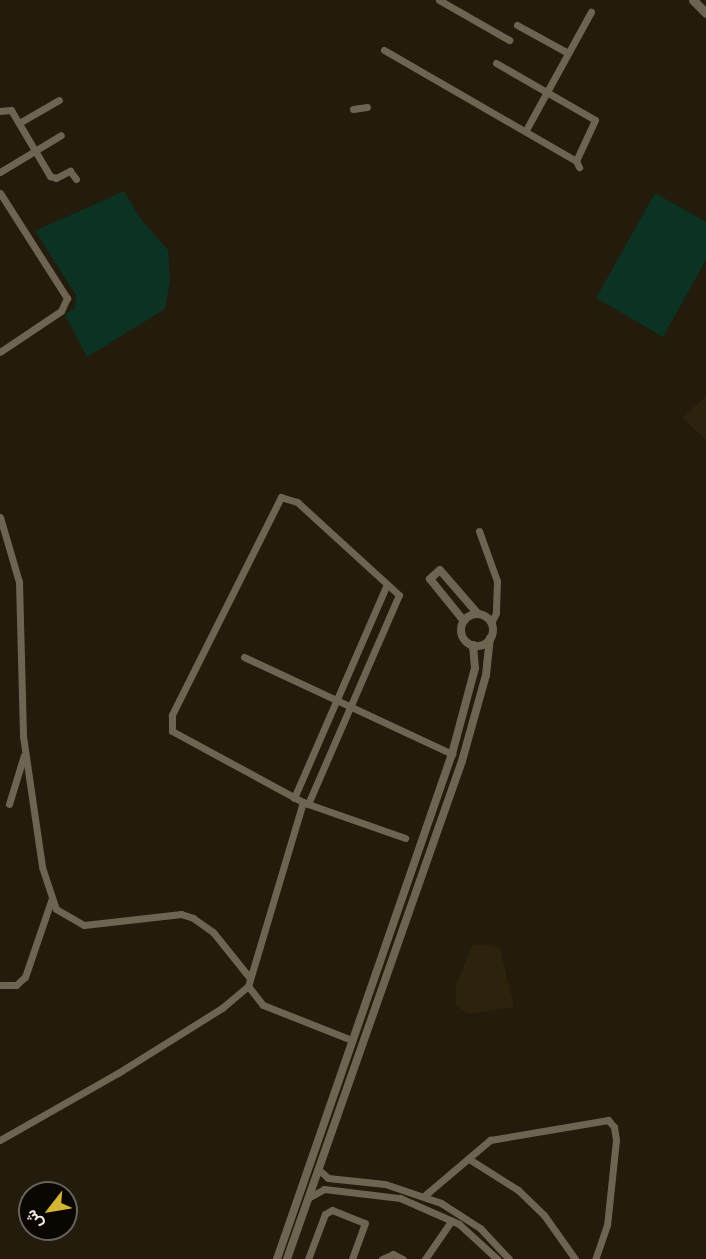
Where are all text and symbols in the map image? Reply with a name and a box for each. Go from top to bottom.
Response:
north arrow [18,1181,78,1241]
text: ش [21,1206,48,1233]

